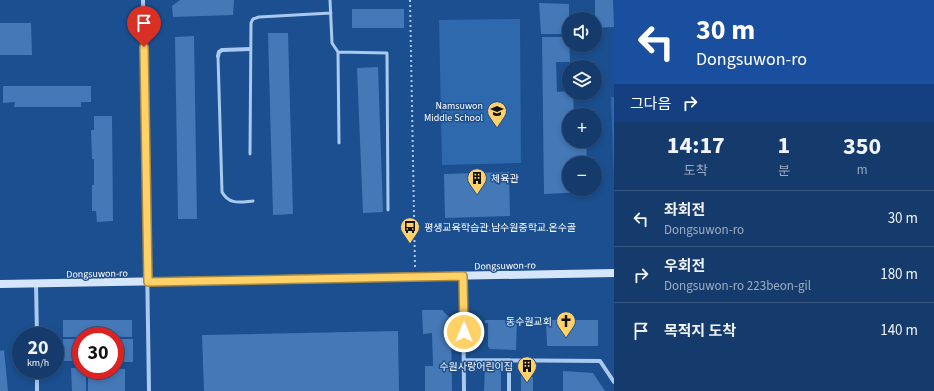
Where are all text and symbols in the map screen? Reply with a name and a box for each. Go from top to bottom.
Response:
pin [127,6,161,47]
text: 30 m [696,10,755,50]
icon: arrive [133,12,155,34]
map controls [562,12,602,196]
button: sound [562,12,602,52]
icon: left [630,16,682,68]
text: Dongsuwon-ro [696,47,807,72]
button: layers [562,60,602,100]
icon: right [679,92,701,114]
text: 그다음 [630,94,671,115]
place label: Namsuwon Middle School [424,99,483,125]
school or university icon: Namsuwon Middle School [486,100,508,128]
button: + [562,108,602,148]
text: 14:17 [667,128,725,163]
text: 1 [778,128,790,163]
text: 350 [843,129,881,164]
button: − [562,156,602,196]
text: m [857,161,868,179]
text: 도착 [684,162,708,180]
text: 분 [778,162,790,180]
building icon: 체육관 [466,167,488,195]
place label: 체육관 [491,172,519,186]
text: 좌회전 [664,200,705,221]
icon: left [630,208,652,230]
text: 30 m [888,208,918,229]
bus stop icon: 평생교육학습관.남수원중학교.온수골 [399,216,421,244]
place label: 평생교육학습관.남수원중학교.온수골 [424,221,576,235]
text: Dongsuwon-ro [664,221,744,239]
text: 우회전 [664,256,705,277]
street label: Dongsuwon-ro [474,258,536,274]
icon: right [630,264,652,286]
text: 180 m [880,264,918,285]
street label: Dongsuwon-ro [66,266,128,282]
text: Dongsuwon-ro 223beon-gil [664,277,811,295]
church icon: 동수원교회 [555,310,577,338]
position arrow [443,311,485,353]
place label: 동수원교회 [506,315,552,329]
icon: arrive [630,320,652,342]
text: 140 m [880,320,918,341]
text: 목적지 도착 [664,321,736,342]
speed limit sign: 30 [72,327,124,379]
text: 20 [27,334,49,362]
building icon: 수원사랑어린이집 [516,355,538,383]
text: km/h [27,356,49,370]
place label: 수원사랑어린이집 [439,360,513,374]

